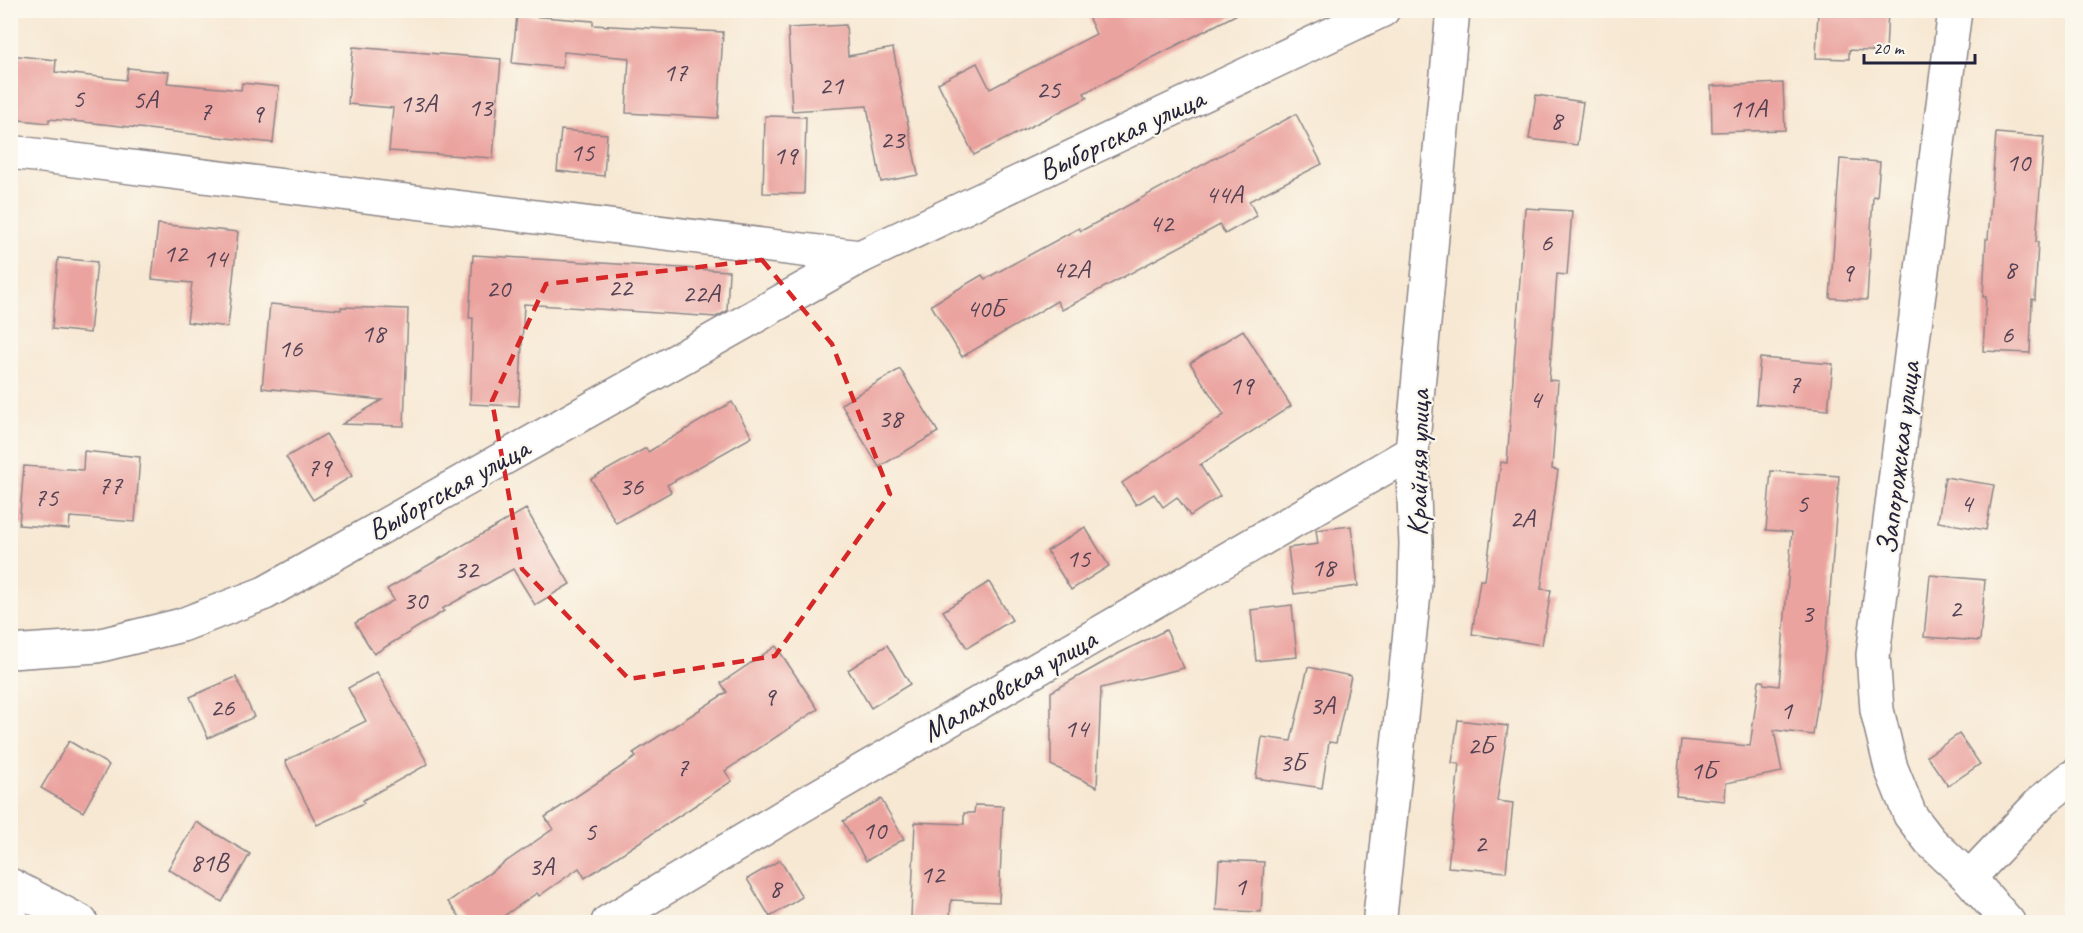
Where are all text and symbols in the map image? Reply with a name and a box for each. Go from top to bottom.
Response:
scale bar [1864,27,1975,65]
text: 20 m [1873,37,1906,59]
house number: 17 [663,55,689,89]
house number: 21 [819,68,845,102]
house number: 25 [1036,72,1062,106]
street label: Выборгская улица [1032,78,1213,189]
house number: 5 [72,81,86,115]
house number: 5А [132,82,159,116]
house number: 13А [399,86,438,120]
house number: 13 [468,90,494,124]
house number: 11А [1729,91,1768,125]
house number: 7 [199,94,213,128]
house number: 9 [251,96,265,130]
house number: 8 [1550,103,1565,137]
house number: 23 [880,122,906,156]
house number: 15 [570,135,596,169]
house number: 19 [773,138,799,172]
house number: 10 [2006,145,2032,179]
house number: 44А [1205,177,1244,211]
house number: 42 [1149,206,1175,240]
house number: 6 [1540,225,1553,259]
house number: 12 [163,236,189,270]
house number: 14 [203,241,230,275]
house number: 42А [1052,252,1091,286]
house number: 8 [2004,252,2019,286]
house number: 9 [1841,255,1855,289]
house number: 22 [608,270,634,304]
house number: 20 [486,271,512,305]
house number: 22А [682,276,721,310]
house number: 40Б [966,291,1008,325]
house number: 18 [361,316,388,350]
house number: 6 [2001,317,2014,351]
house number: 16 [278,331,303,365]
street label: Запорожская улица [1867,357,1929,557]
house number: 7 [1788,367,1802,401]
house number: 19 [1229,368,1255,402]
house number: 4 [1529,382,1544,416]
street label: Крайняя улица [1398,388,1438,536]
house number: 38 [878,401,905,435]
street label: Выборгская улица [360,428,538,549]
house number: 79 [307,450,333,484]
house number: 77 [98,468,124,502]
house number: 36 [619,469,644,503]
house number: 75 [34,480,60,514]
house number: 5 [1796,486,1810,520]
house number: 4 [1960,486,1975,520]
house number: 2А [1509,501,1536,535]
house number: 15 [1066,541,1092,575]
house number: 18 [1311,550,1338,584]
house number: 32 [454,552,480,586]
house number: 30 [403,583,429,617]
house number: 2 [1949,591,1963,625]
house number: 3 [1801,596,1815,630]
street label: Малаховская улица [915,619,1105,750]
house number: 9 [763,679,777,713]
house number: 3А [1309,688,1336,722]
house number: 26 [210,690,235,724]
house number: 1 [1780,693,1794,727]
house number: 14 [1064,711,1091,745]
house number: 2Б [1467,728,1497,762]
house number: 3Б [1279,745,1309,779]
house number: 7 [676,750,690,784]
house number: 1Б [1690,753,1720,787]
house number: 10 [862,813,888,847]
house number: 5 [584,814,598,848]
house number: 2 [1474,826,1488,860]
house number: 81В [190,845,230,879]
house number: 3А [528,849,555,883]
house number: 12 [920,857,946,891]
house number: 1 [1234,869,1248,903]
house number: 8 [769,871,784,905]

